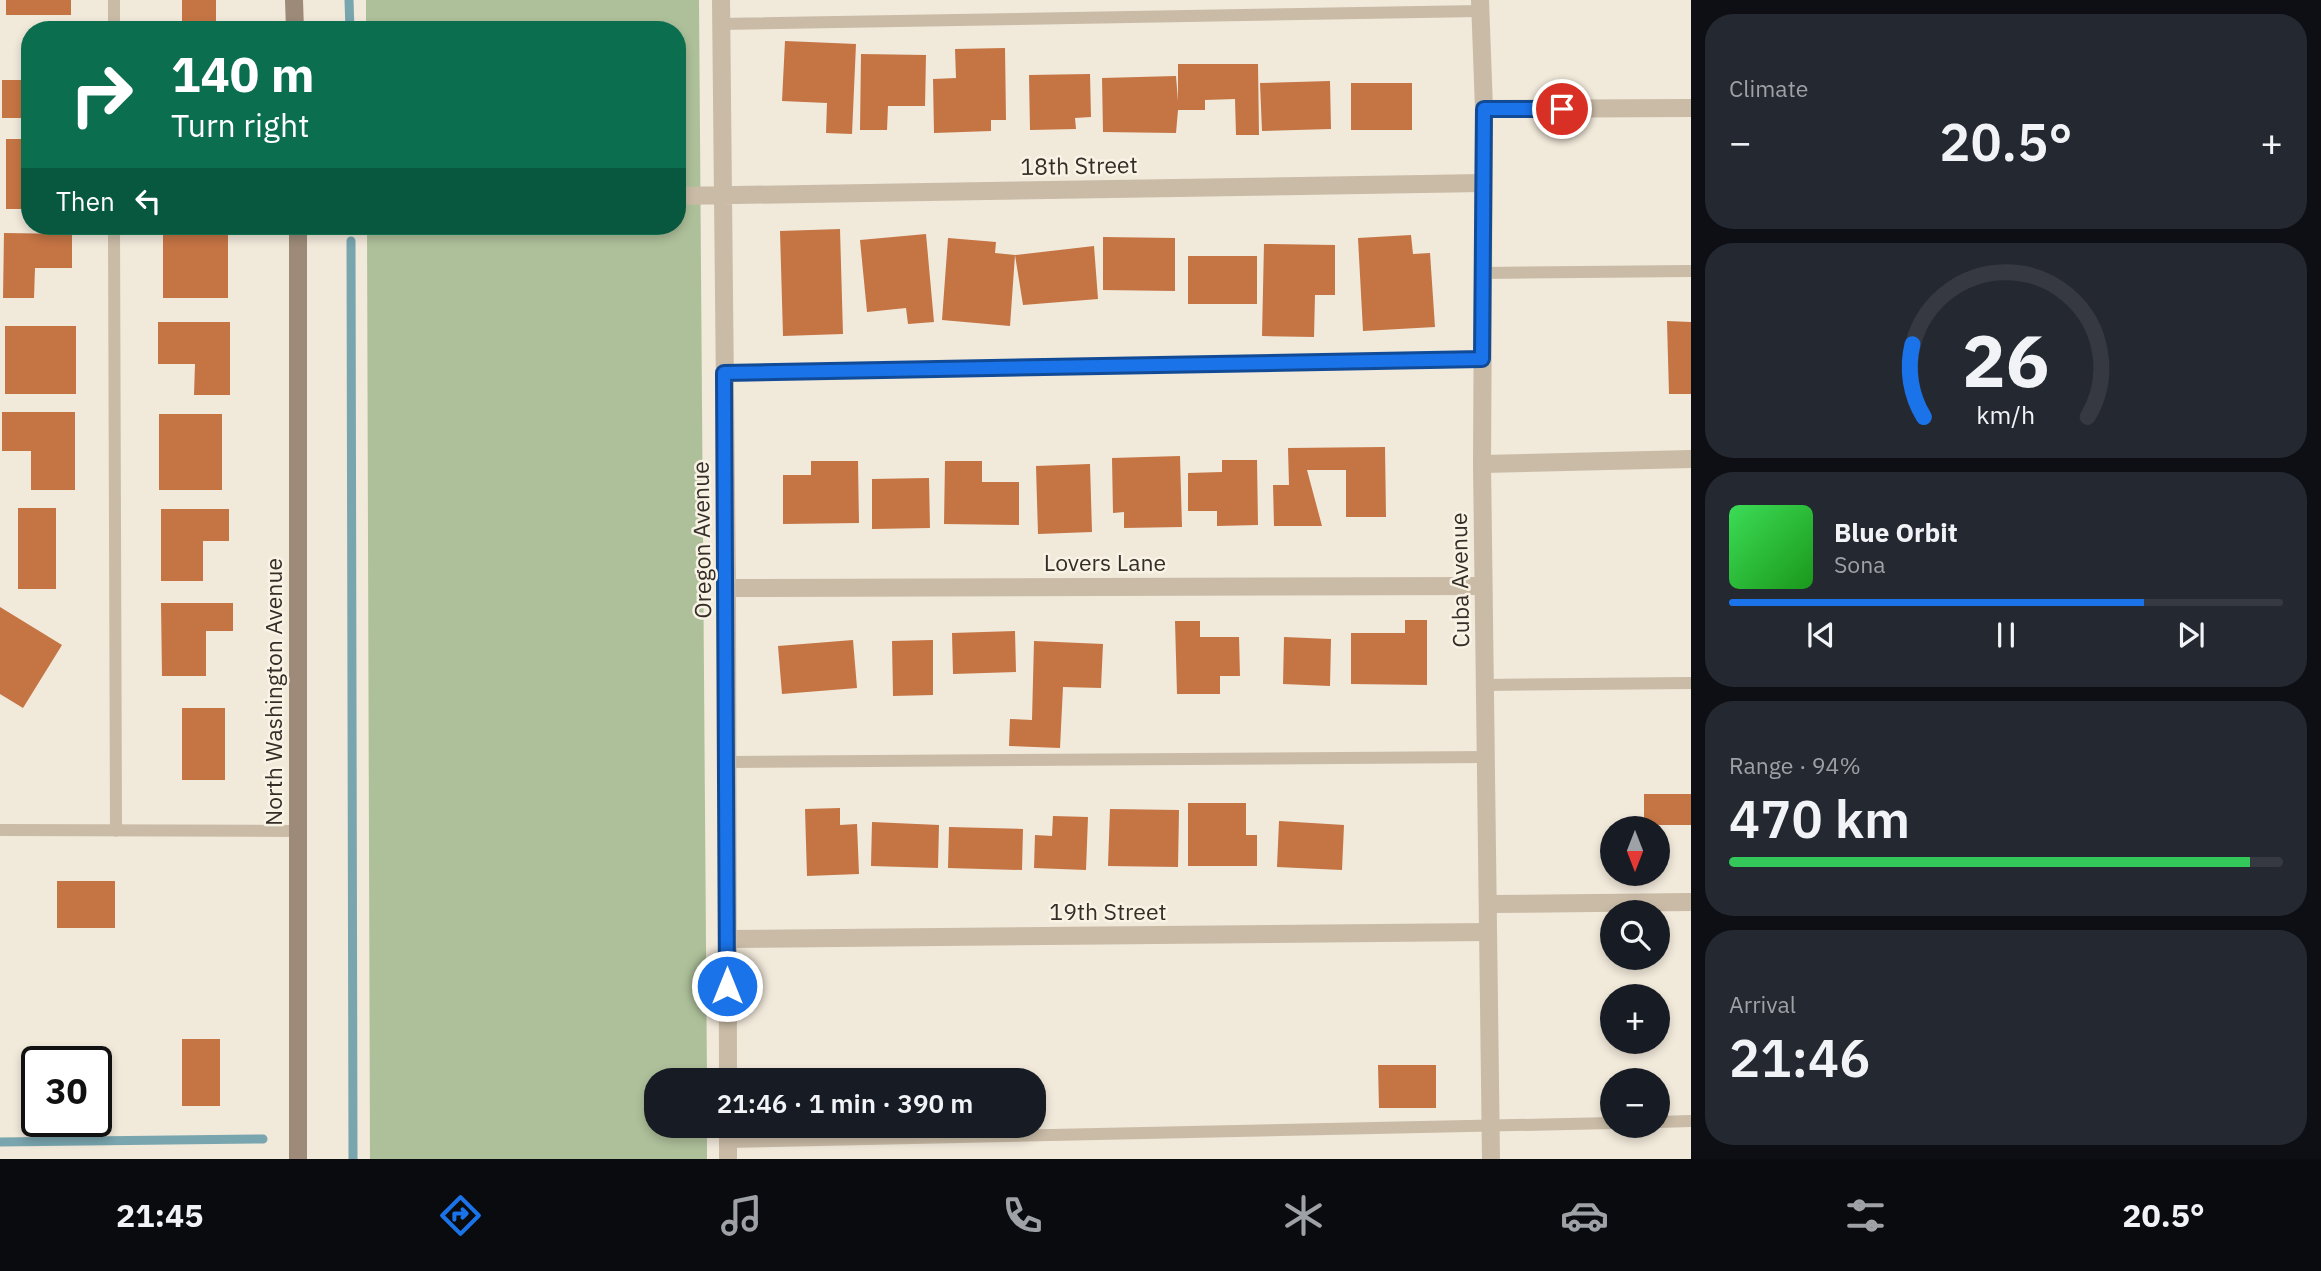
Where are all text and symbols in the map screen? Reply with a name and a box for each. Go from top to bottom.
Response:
text: 140 m [171,42,315,105]
icon: right [56,49,147,140]
text: Climate [1729,73,1808,103]
pin [1532,79,1592,139]
icon: arrive [1543,90,1581,128]
text: Turn right [171,104,309,146]
text: 20.5° [1939,108,2073,175]
text: − [1729,117,1752,166]
text: + [2260,117,2283,166]
street label: 18th Street [1020,149,1138,181]
icon: left [129,182,167,220]
text: Then [56,184,115,218]
text: 26 [1962,312,2050,407]
text: km/h [1977,397,2035,430]
street label: Oregon Avenue [685,461,717,619]
street label: Cuba Avenue [1443,512,1475,648]
text: Blue Orbit [1834,515,1958,549]
street label: Lovers Lane [1044,547,1166,577]
text: Sona [1834,549,1886,579]
street label: North Washington Avenue [258,558,288,826]
icon: previous [1802,616,1840,654]
icon: pause [1987,616,2025,654]
icon: next [2172,616,2210,654]
text: Range · 94% [1729,750,1861,780]
text: 470 km [1729,785,1910,852]
north arrow [1600,816,1670,886]
map controls [1600,816,1670,1138]
street label: 19th Street [1049,896,1167,926]
button: search [1600,900,1670,970]
position arrow [690,949,764,1023]
button: + [1600,984,1670,1054]
text: Arrival [1729,989,1796,1019]
text: 21:46 [1729,1024,1870,1091]
speed limit sign: 30 [21,1046,112,1137]
button: − [1600,1068,1670,1138]
text: 21:46 · 1 min · 390 m [717,1086,973,1120]
icon: directions [436,1191,485,1240]
icon: music [717,1191,766,1240]
icon: phone [998,1191,1047,1240]
icon: climate [1279,1191,1328,1240]
icon: car [1560,1191,1609,1240]
icon: filters [1841,1191,1890,1240]
text: 21:45 [116,1194,203,1236]
text: 20.5° [2122,1194,2205,1236]

